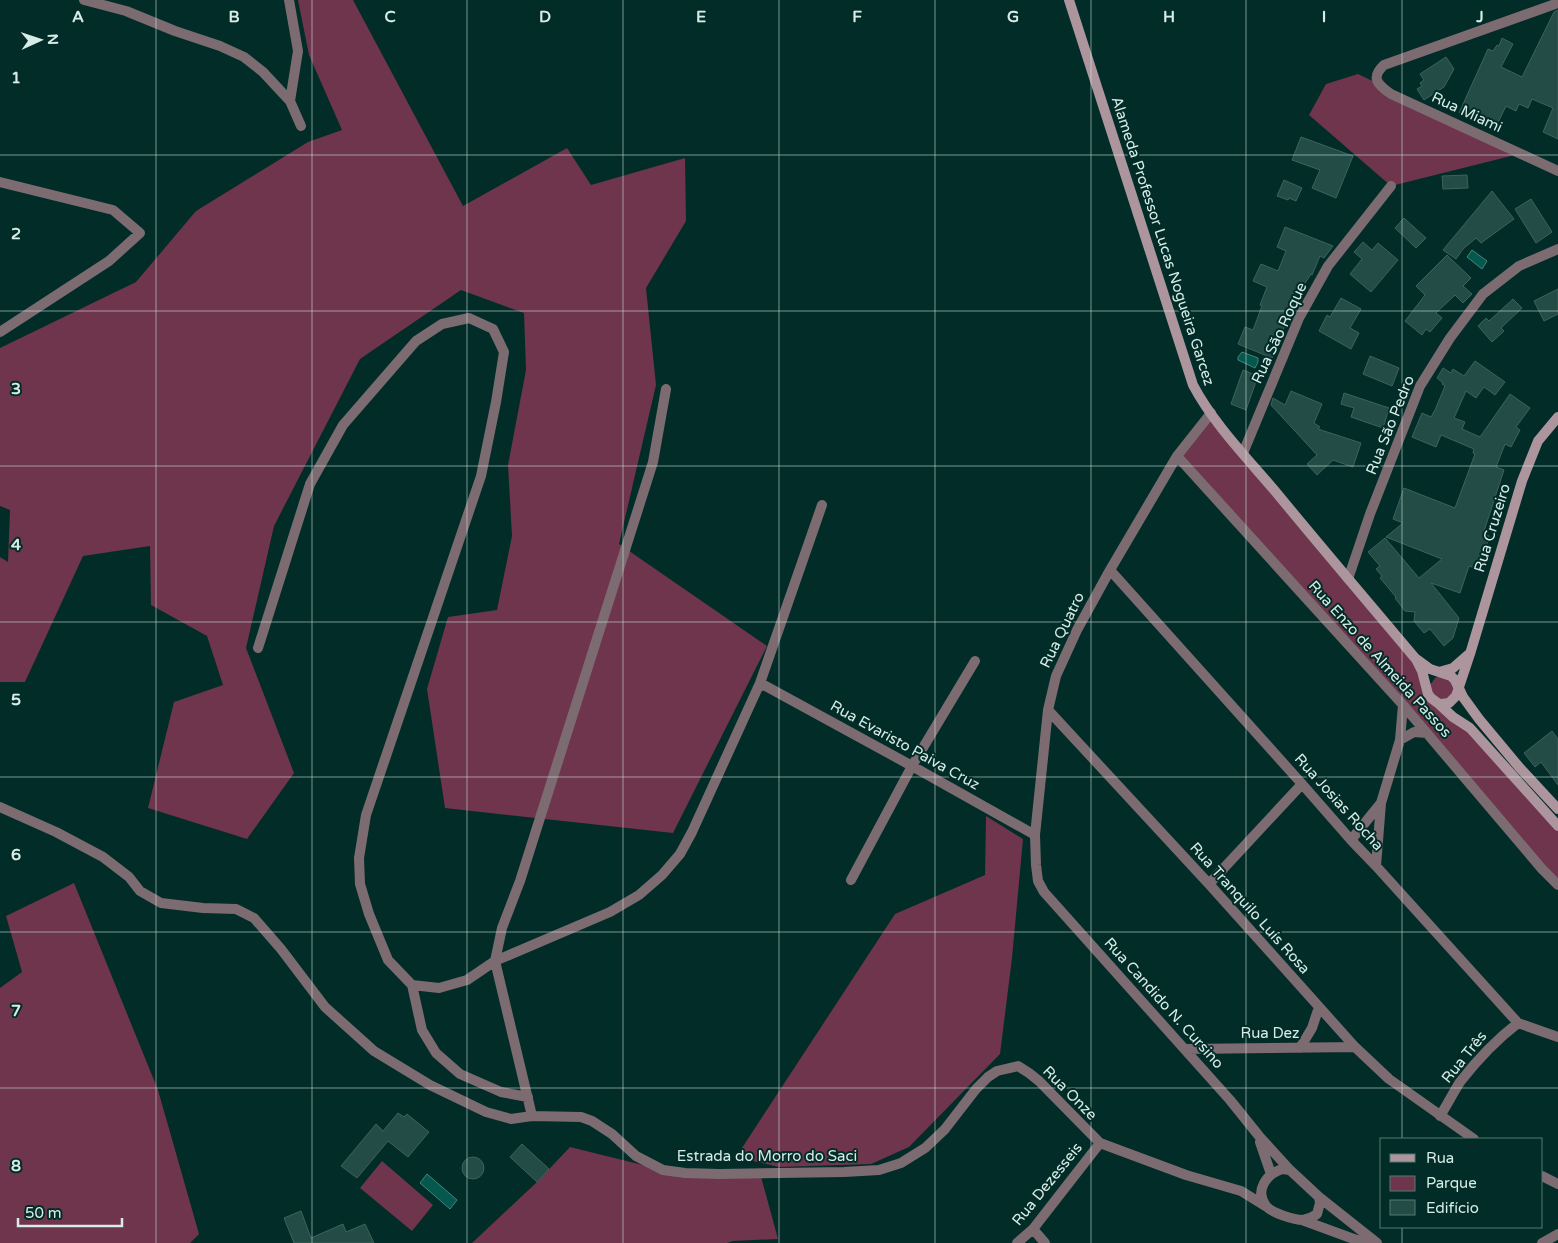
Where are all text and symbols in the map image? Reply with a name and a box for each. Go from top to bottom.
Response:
text: A [72,7,84,27]
text: B [228,7,240,27]
text: C [384,7,396,27]
text: D [539,7,551,27]
text: E [696,7,706,27]
text: F [852,7,862,27]
text: G [1007,7,1019,27]
text: H [1163,7,1175,27]
text: I [1322,7,1326,27]
text: J [1475,7,1484,27]
north arrow [15,15,65,65]
text: N [44,33,61,45]
text: 1 [11,68,21,88]
street label: Rua Miami [1429,88,1505,136]
street label: Alameda Professor Lucas Nogueira Garcez [1108,94,1218,388]
text: 2 [11,224,21,244]
street label: Rua São Roque [1248,279,1310,387]
street label: Rua São Pedro [1362,373,1418,477]
text: 3 [11,379,21,399]
street label: Rua Cruzeiro [1470,482,1514,574]
text: 4 [11,535,21,555]
street label: Rua Enzo de Almeida Passos [1305,577,1455,741]
street label: Rua Quatro [1036,589,1088,671]
text: 5 [11,690,21,710]
street label: Rua Evaristo Paiva Cruz [827,696,983,794]
street label: Rua Josias Rocha [1291,750,1387,854]
street label: Rua Tranquilo Luís Rosa [1186,839,1314,977]
text: 6 [11,845,21,865]
street label: Rua Candido N. Cursino [1100,934,1228,1072]
text: 7 [11,1001,21,1021]
street label: Rua Dez [1240,1024,1300,1042]
street label: Rua Três [1438,1027,1490,1087]
street label: Rua Onze [1039,1062,1101,1124]
legend [1380,1138,1543,1228]
street label: Rua Dezesseis [1008,1139,1086,1229]
street label: Estrada do Morro do Saci [677,1147,857,1165]
text: Rua [1426,1149,1454,1167]
text: 8 [11,1156,21,1176]
text: Parque [1426,1174,1477,1192]
scale bar [18,1196,121,1228]
text: Edifício [1426,1199,1479,1217]
text: 50 m [25,1204,62,1222]

